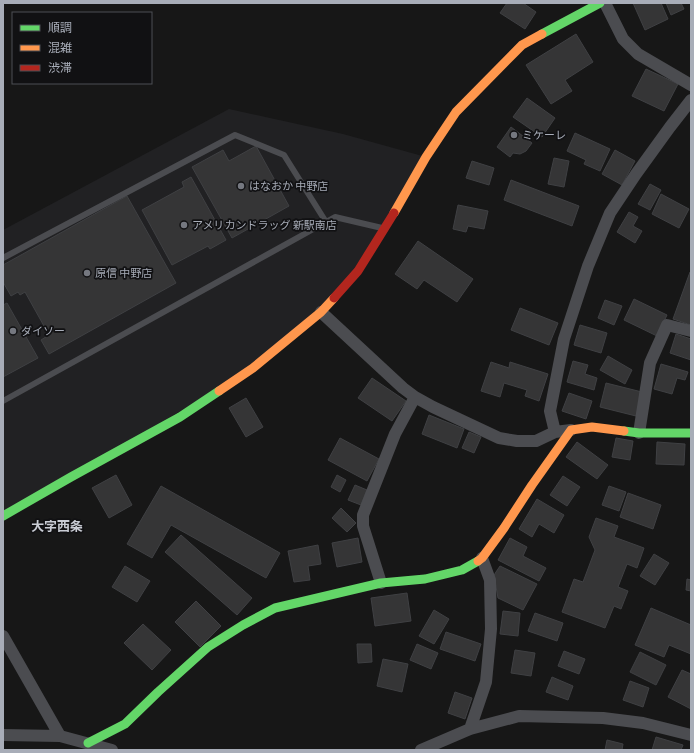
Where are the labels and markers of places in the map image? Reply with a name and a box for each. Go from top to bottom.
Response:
place label: ミケーレ [522,128,566,143]
marker: ミケーレ [509,130,519,140]
place label: はなおか 中野店 [249,179,328,194]
marker: はなおか 中野店 [236,181,246,191]
place label: アメリカンドラッグ 新駅南店 [192,218,337,233]
marker: アメリカンドラッグ 新駅南店 [179,220,189,230]
place label: 原信 中野店 [95,266,152,281]
marker: 原信 中野店 [82,268,92,278]
place label: ダイソー [21,324,65,339]
marker: ダイソー [8,326,18,336]

